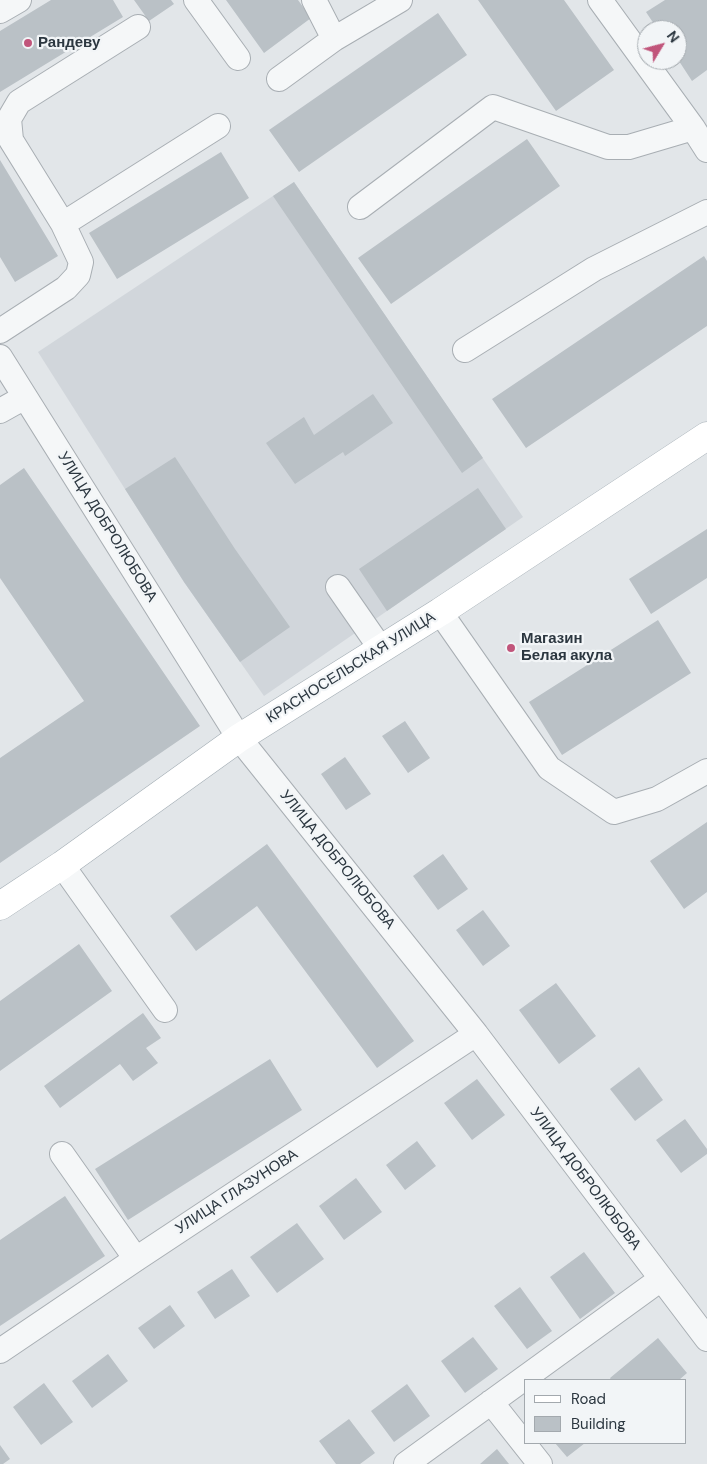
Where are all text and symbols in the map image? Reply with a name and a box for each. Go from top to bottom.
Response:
north arrow [637,20,687,70]
text: N [663,27,683,46]
place label: Рандеву [38,34,100,52]
marker: Рандеву [22,37,34,49]
street label: УЛИЦА ДОБРОЛЮБОВА [53,449,161,605]
street label: КРАСНОСЕЛЬСКАЯ УЛИЦА [263,608,439,728]
place label: Магазин Белая акула [521,630,612,665]
marker: Магазин Белая акула [505,642,517,654]
street label: УЛИЦА ДОБРОЛЮБОВА [275,787,399,933]
street label: УЛИЦА ДОБРОЛЮБОВА [526,1104,644,1254]
street label: УЛИЦА ГЛАЗУНОВА [172,1146,302,1238]
legend [524,1379,687,1444]
text: Road [571,1389,606,1409]
text: Building [571,1414,626,1434]

